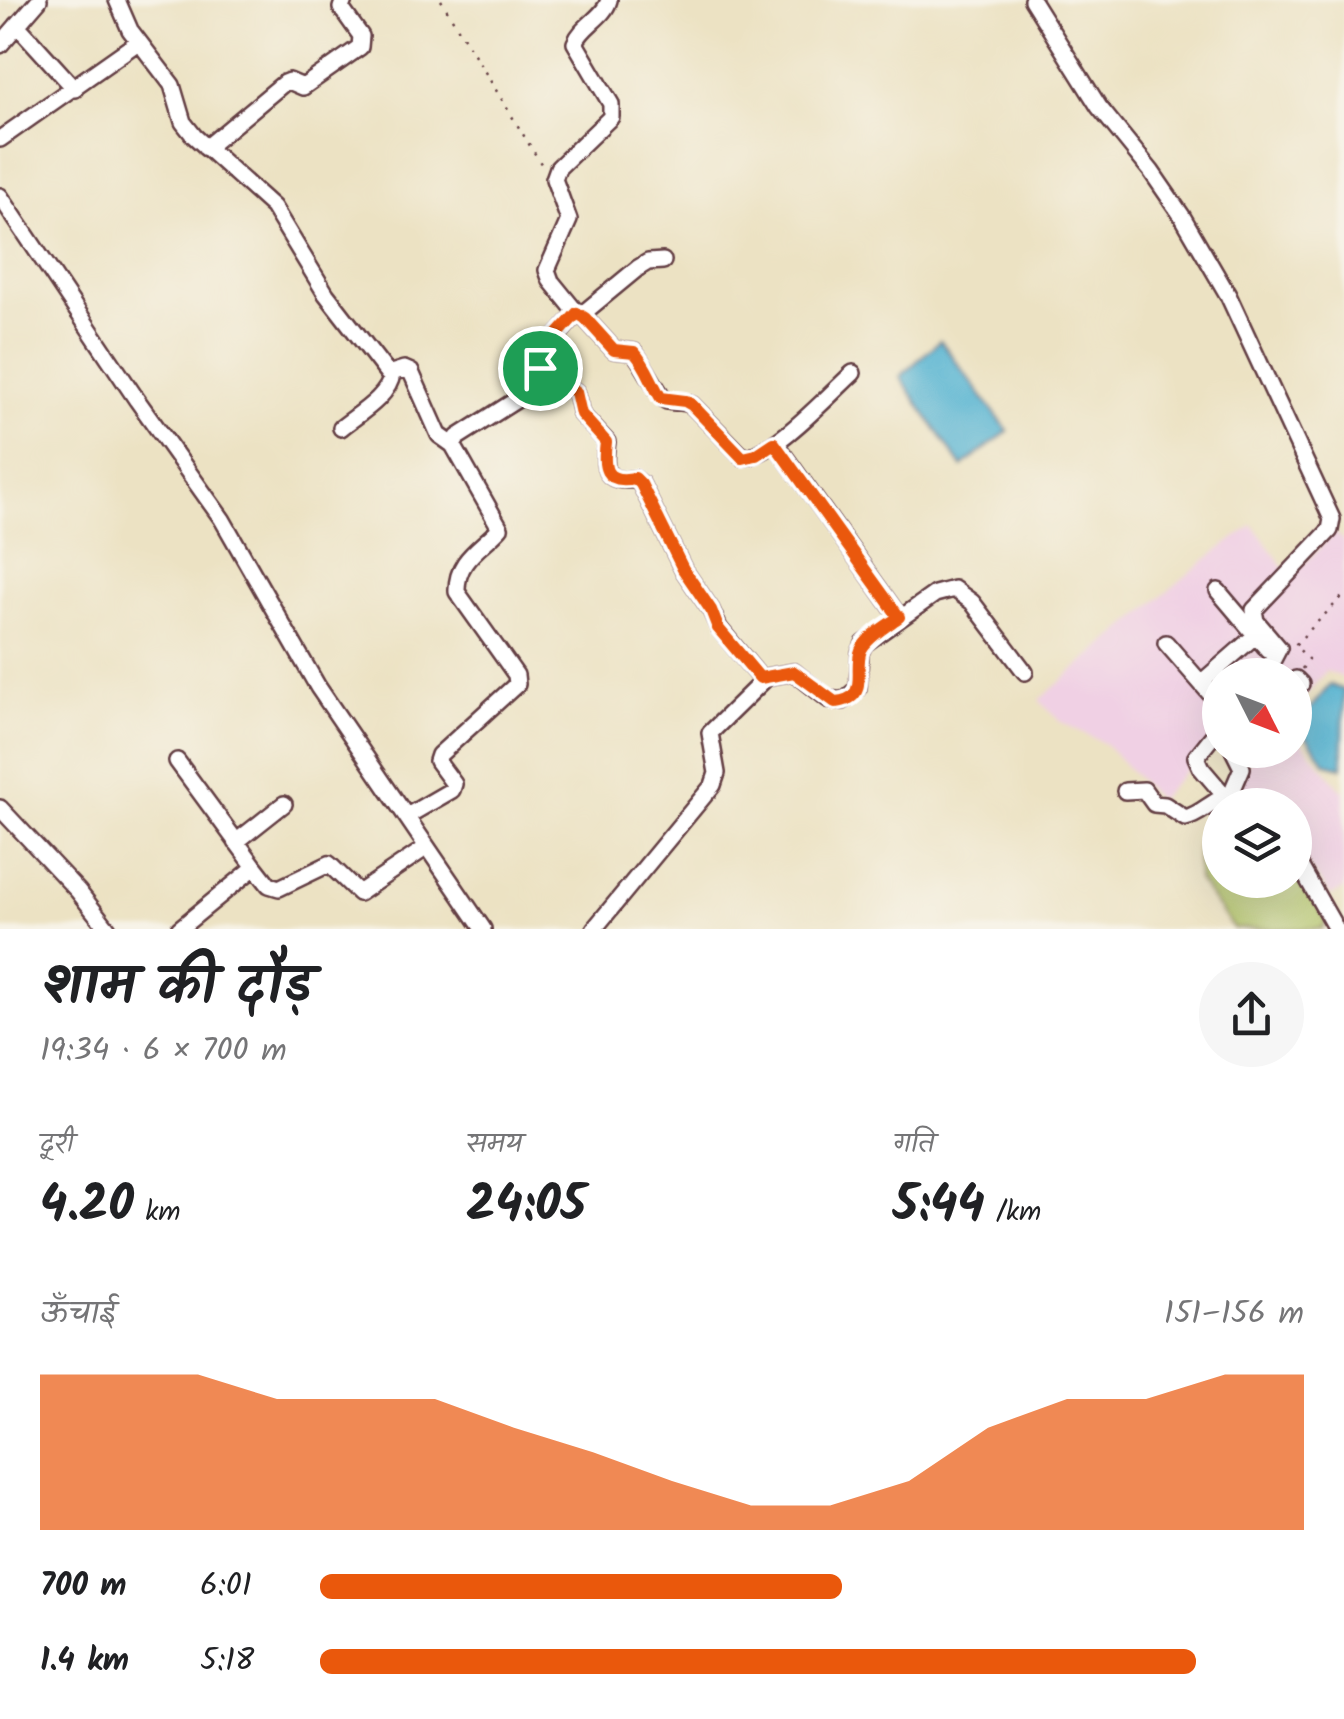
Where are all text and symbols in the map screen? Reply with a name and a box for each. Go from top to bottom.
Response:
pin [498,326,583,411]
icon: arrive [513,341,568,396]
north arrow [1202,658,1312,768]
map controls [1202,658,1312,898]
button: layers [1202,788,1312,898]
text: शाम की दौड़ [40,945,312,1032]
button: share [1199,962,1304,1067]
text: 19:34 · 6 × 700 m [40,1026,287,1077]
text: दूरी [40,1122,74,1167]
text: समय [466,1122,523,1167]
text: गति [893,1122,935,1167]
text: 4.20 [40,1167,134,1247]
text: 24:05 [466,1167,586,1247]
text: 5:44 [893,1167,985,1247]
text: km [134,1190,181,1235]
text: /km [985,1190,1041,1235]
text: ऊँचाई [40,1289,116,1340]
text: 151–156 m [1164,1289,1304,1340]
text: 700 m [40,1561,126,1612]
text: 6:01 [200,1561,252,1612]
text: 1.4 km [40,1636,129,1687]
text: 5:18 [200,1636,254,1687]

